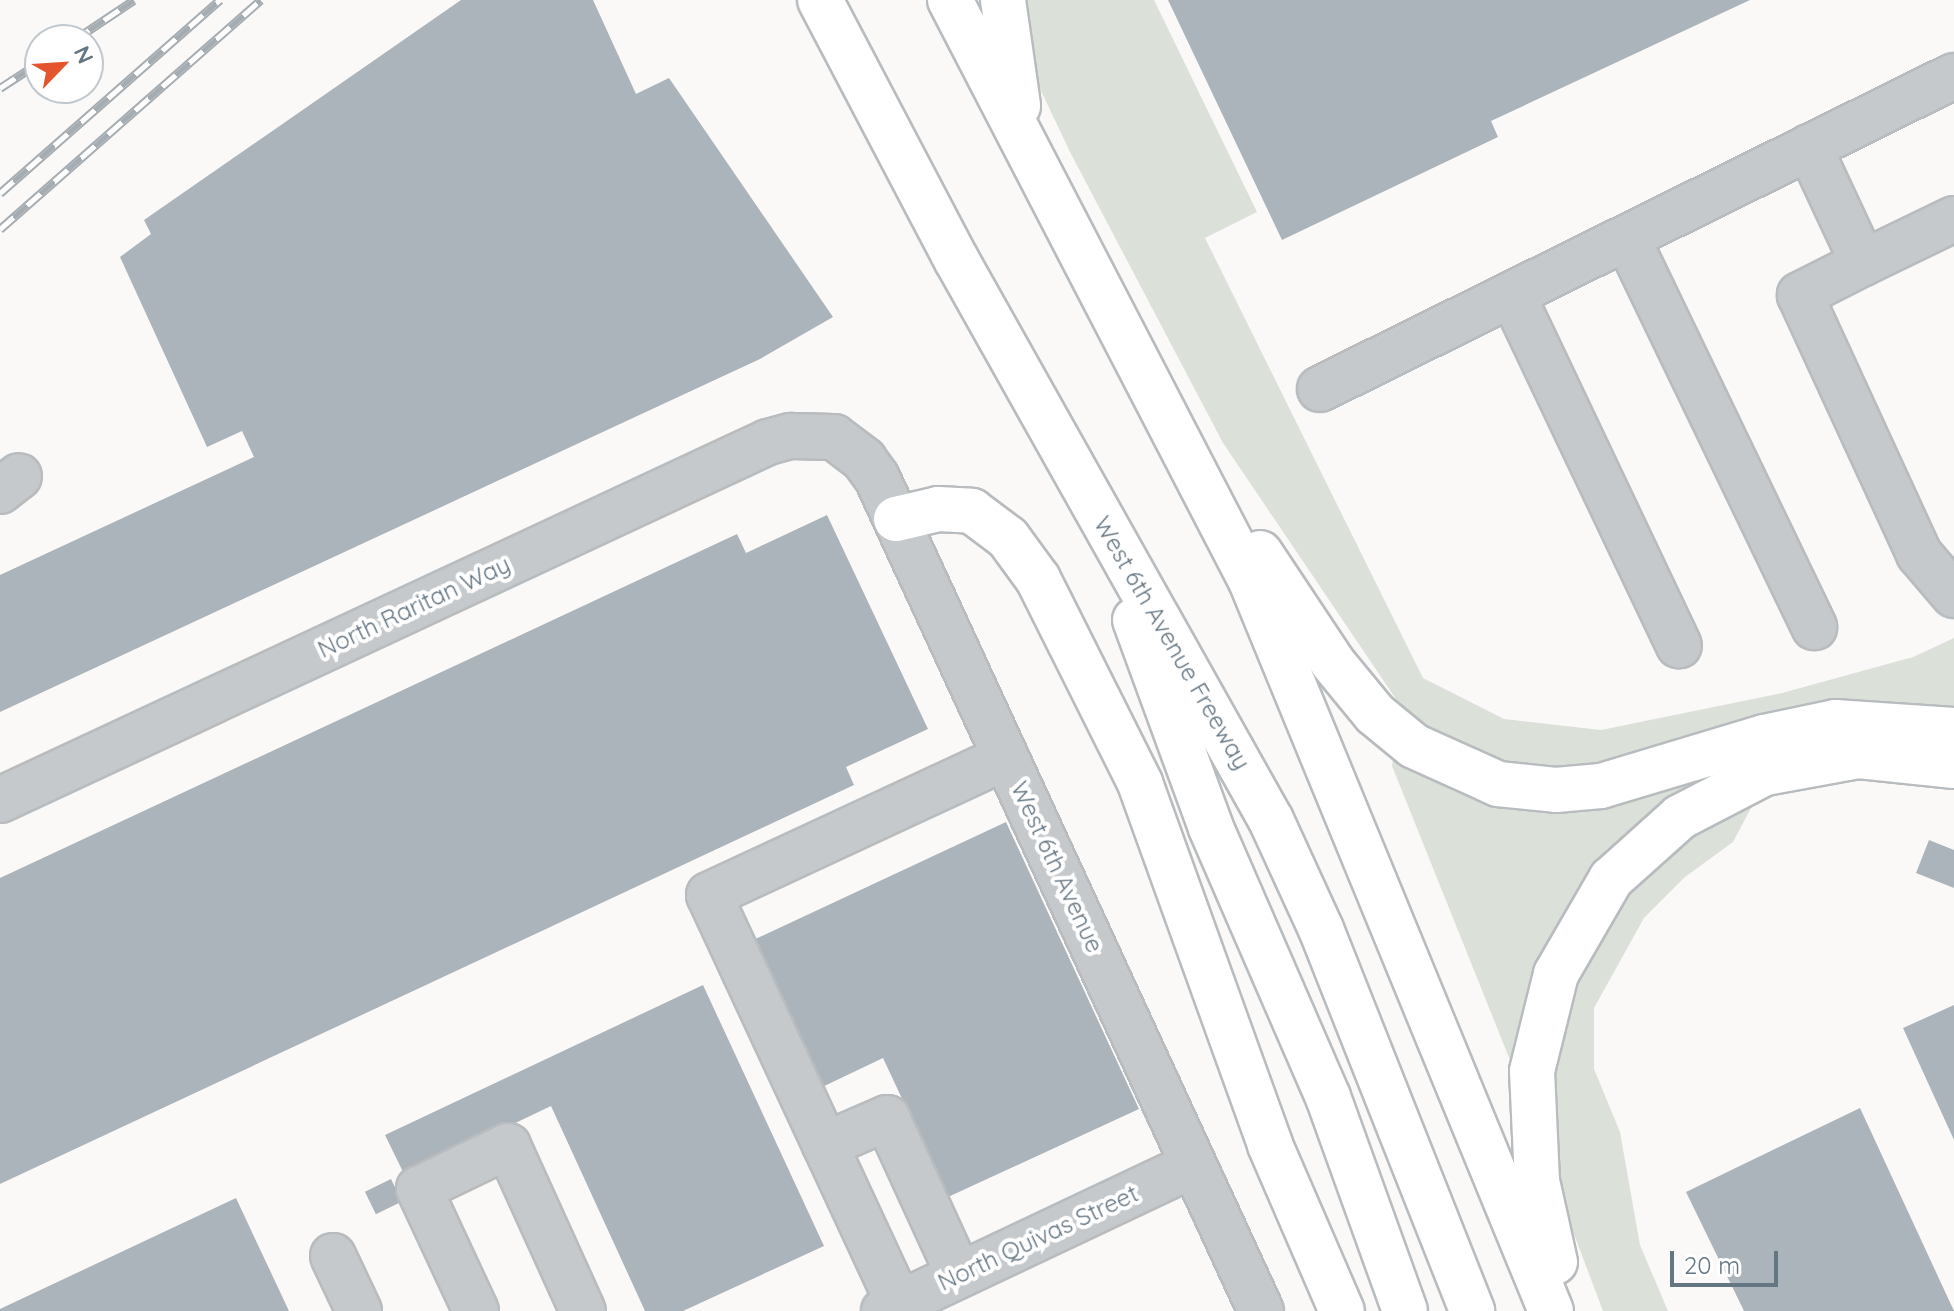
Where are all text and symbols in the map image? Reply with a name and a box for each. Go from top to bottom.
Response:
north arrow [24,24,104,104]
text: N [68,41,100,68]
street label: West 6th Avenue Freeway [1088,511,1256,775]
street label: North Raritan Way [313,550,515,664]
street label: West 6th Avenue [1005,777,1109,957]
street label: North Quivas Street [933,1179,1143,1297]
scale bar [1674,1235,1782,1285]
text: 20 m [1684,1250,1740,1280]

